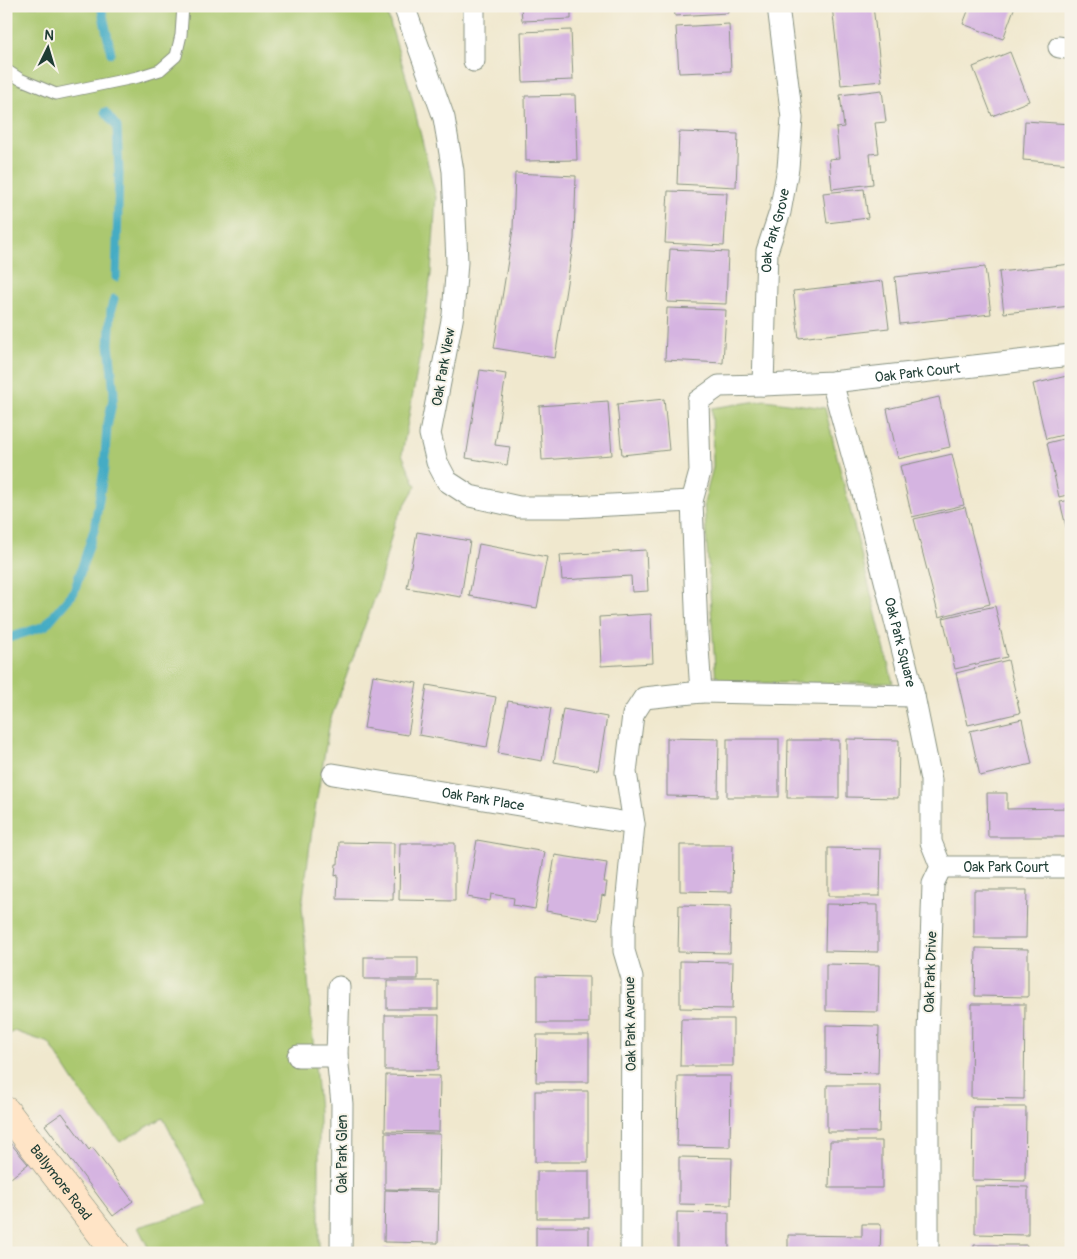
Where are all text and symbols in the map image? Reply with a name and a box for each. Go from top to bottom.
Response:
north arrow [22,22,72,72]
text: N [44,27,55,44]
street label: Oak Park Grove [758,187,793,273]
street label: Oak Park View [428,326,459,407]
street label: Oak Park Court [874,360,961,386]
street label: Oak Park Square [881,596,919,689]
street label: Oak Park Place [440,784,526,815]
street label: Oak Park Court [963,859,1049,876]
street label: Oak Park Drive [921,931,940,1013]
street label: Oak Park Avenue [621,976,640,1072]
street label: Oak Park Glen [334,1115,351,1193]
street label: Ballymore Road [26,1141,95,1224]

